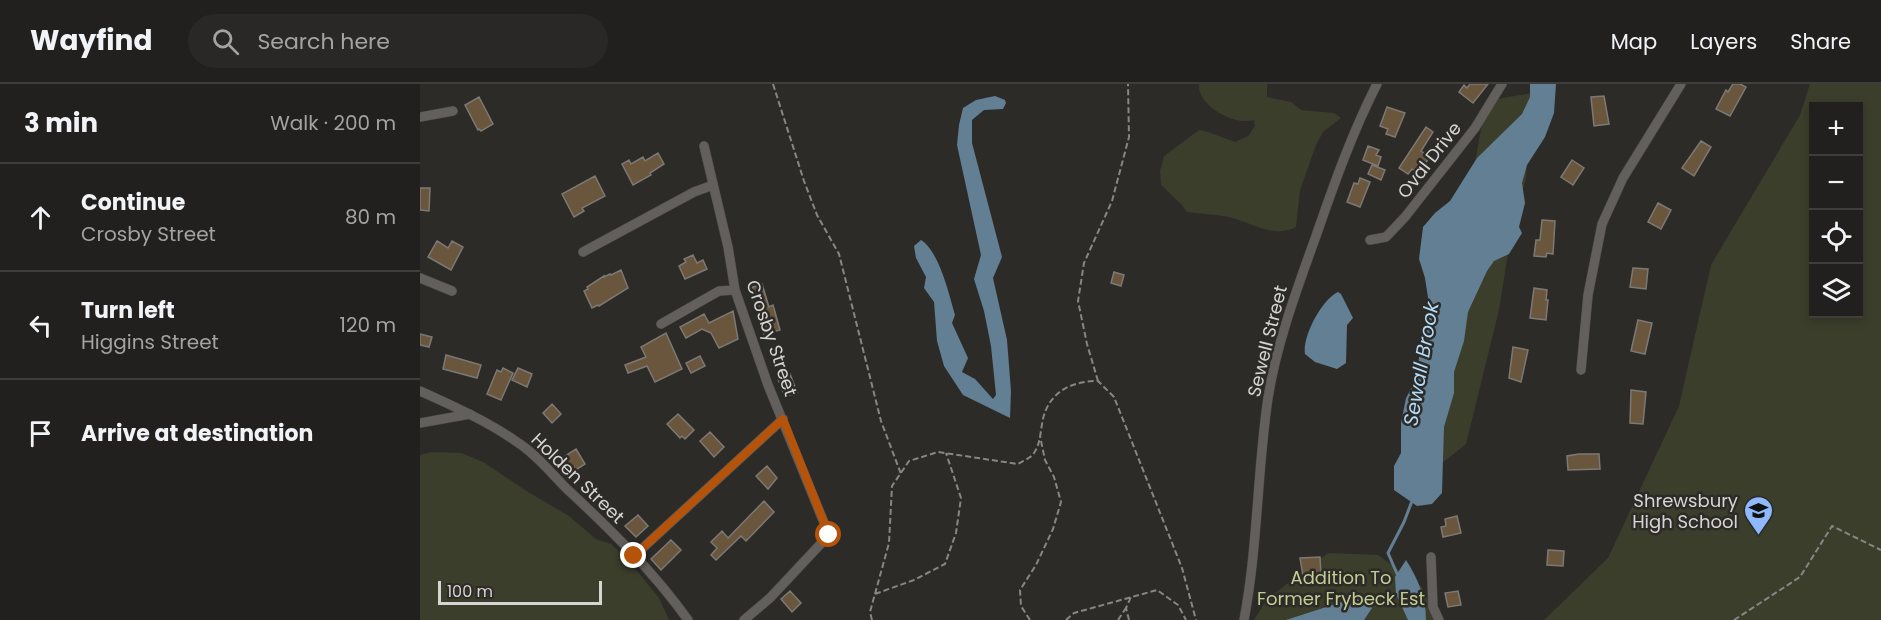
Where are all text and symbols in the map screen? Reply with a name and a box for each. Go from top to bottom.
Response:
search box [188,14,608,68]
text: Wayfind [30,21,152,60]
icon: search [209,25,242,58]
text: Search here [257,26,390,57]
text: Map [1611,27,1657,56]
text: Layers [1690,27,1757,56]
text: Share [1790,27,1851,56]
map controls [1809,102,1863,318]
button: + [1809,102,1863,156]
text: 3 min [24,105,98,141]
text: Walk · 200 m [270,109,396,137]
street label: Oval Drive [1391,117,1467,203]
button: − [1809,156,1863,210]
text: Continue [81,187,185,218]
icon: ahead [24,201,57,234]
text: 80 m [345,203,396,231]
button: locate [1809,210,1863,264]
text: Crosby Street [81,220,216,248]
button: layers [1809,264,1863,318]
street label: Crosby Street [740,277,804,399]
street label: Sewell Street [1241,283,1293,399]
text: Turn left [81,295,175,326]
water label: Sewall Brook [1396,298,1446,428]
icon: left [24,309,57,342]
text: 120 m [340,311,396,339]
text: Higgins Street [81,328,219,356]
icon: arrive [24,417,57,450]
text: Arrive at destination [81,418,313,449]
street label: Holden Street [526,427,630,529]
place label: Shrewsbury High School [1632,488,1738,534]
school or university icon: Shrewsbury High School [1743,494,1775,536]
route start [815,521,841,547]
route end [620,542,646,568]
park label: Addition To Former Frybeck Est [1257,565,1425,611]
scale bar [438,578,602,606]
text: 100 m [447,580,493,603]

